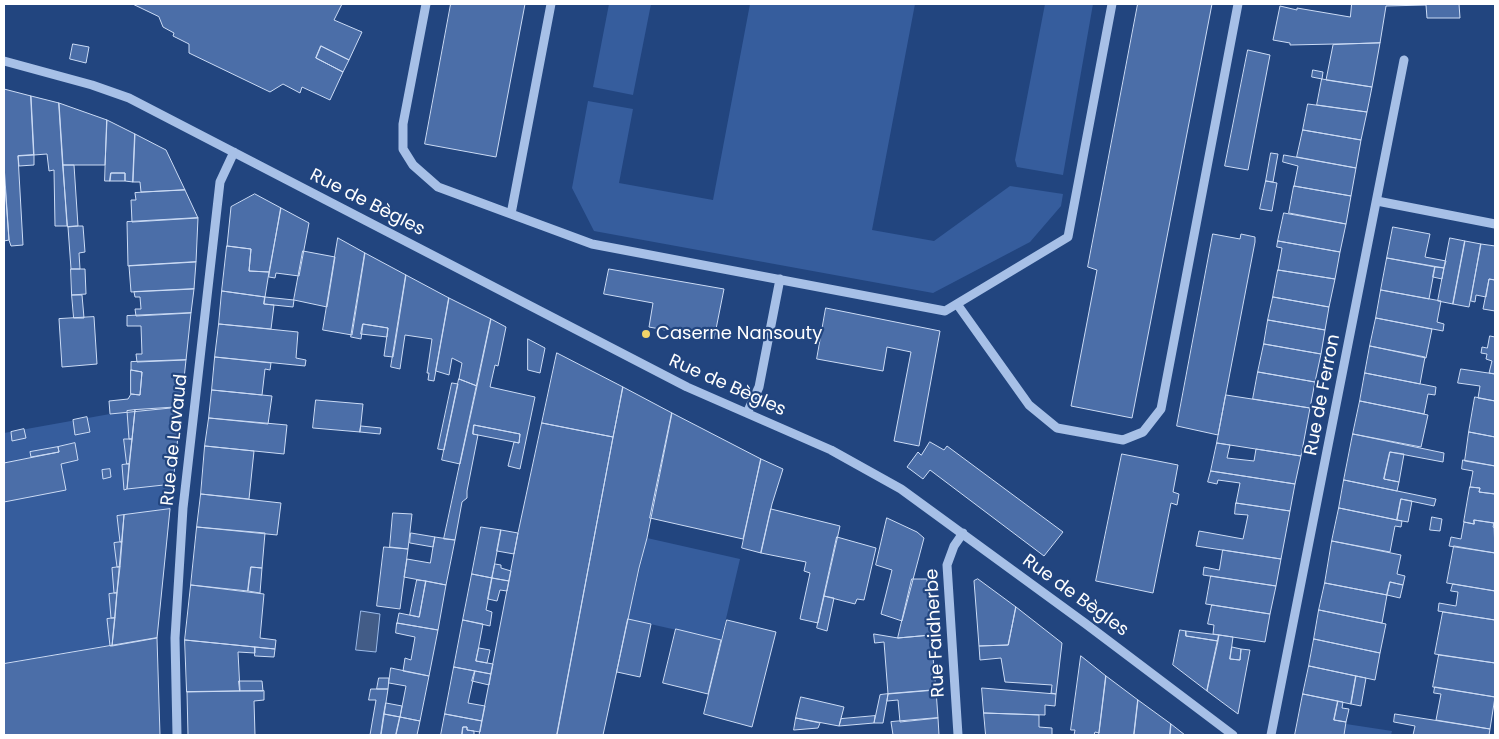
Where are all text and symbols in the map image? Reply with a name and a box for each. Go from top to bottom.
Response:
street label: Rue de Bègles [306,165,428,241]
place label: Caserne Nansouty [656,323,822,345]
marker: Caserne Nansouty [640,328,652,340]
street label: Rue de Ferron [1301,332,1345,458]
street label: Rue de Bègles [665,351,789,421]
street label: Rue de Lavaud [157,373,193,507]
street label: Rue de Bègles [1018,550,1132,642]
street label: Rue Faidherbe [922,568,950,698]

